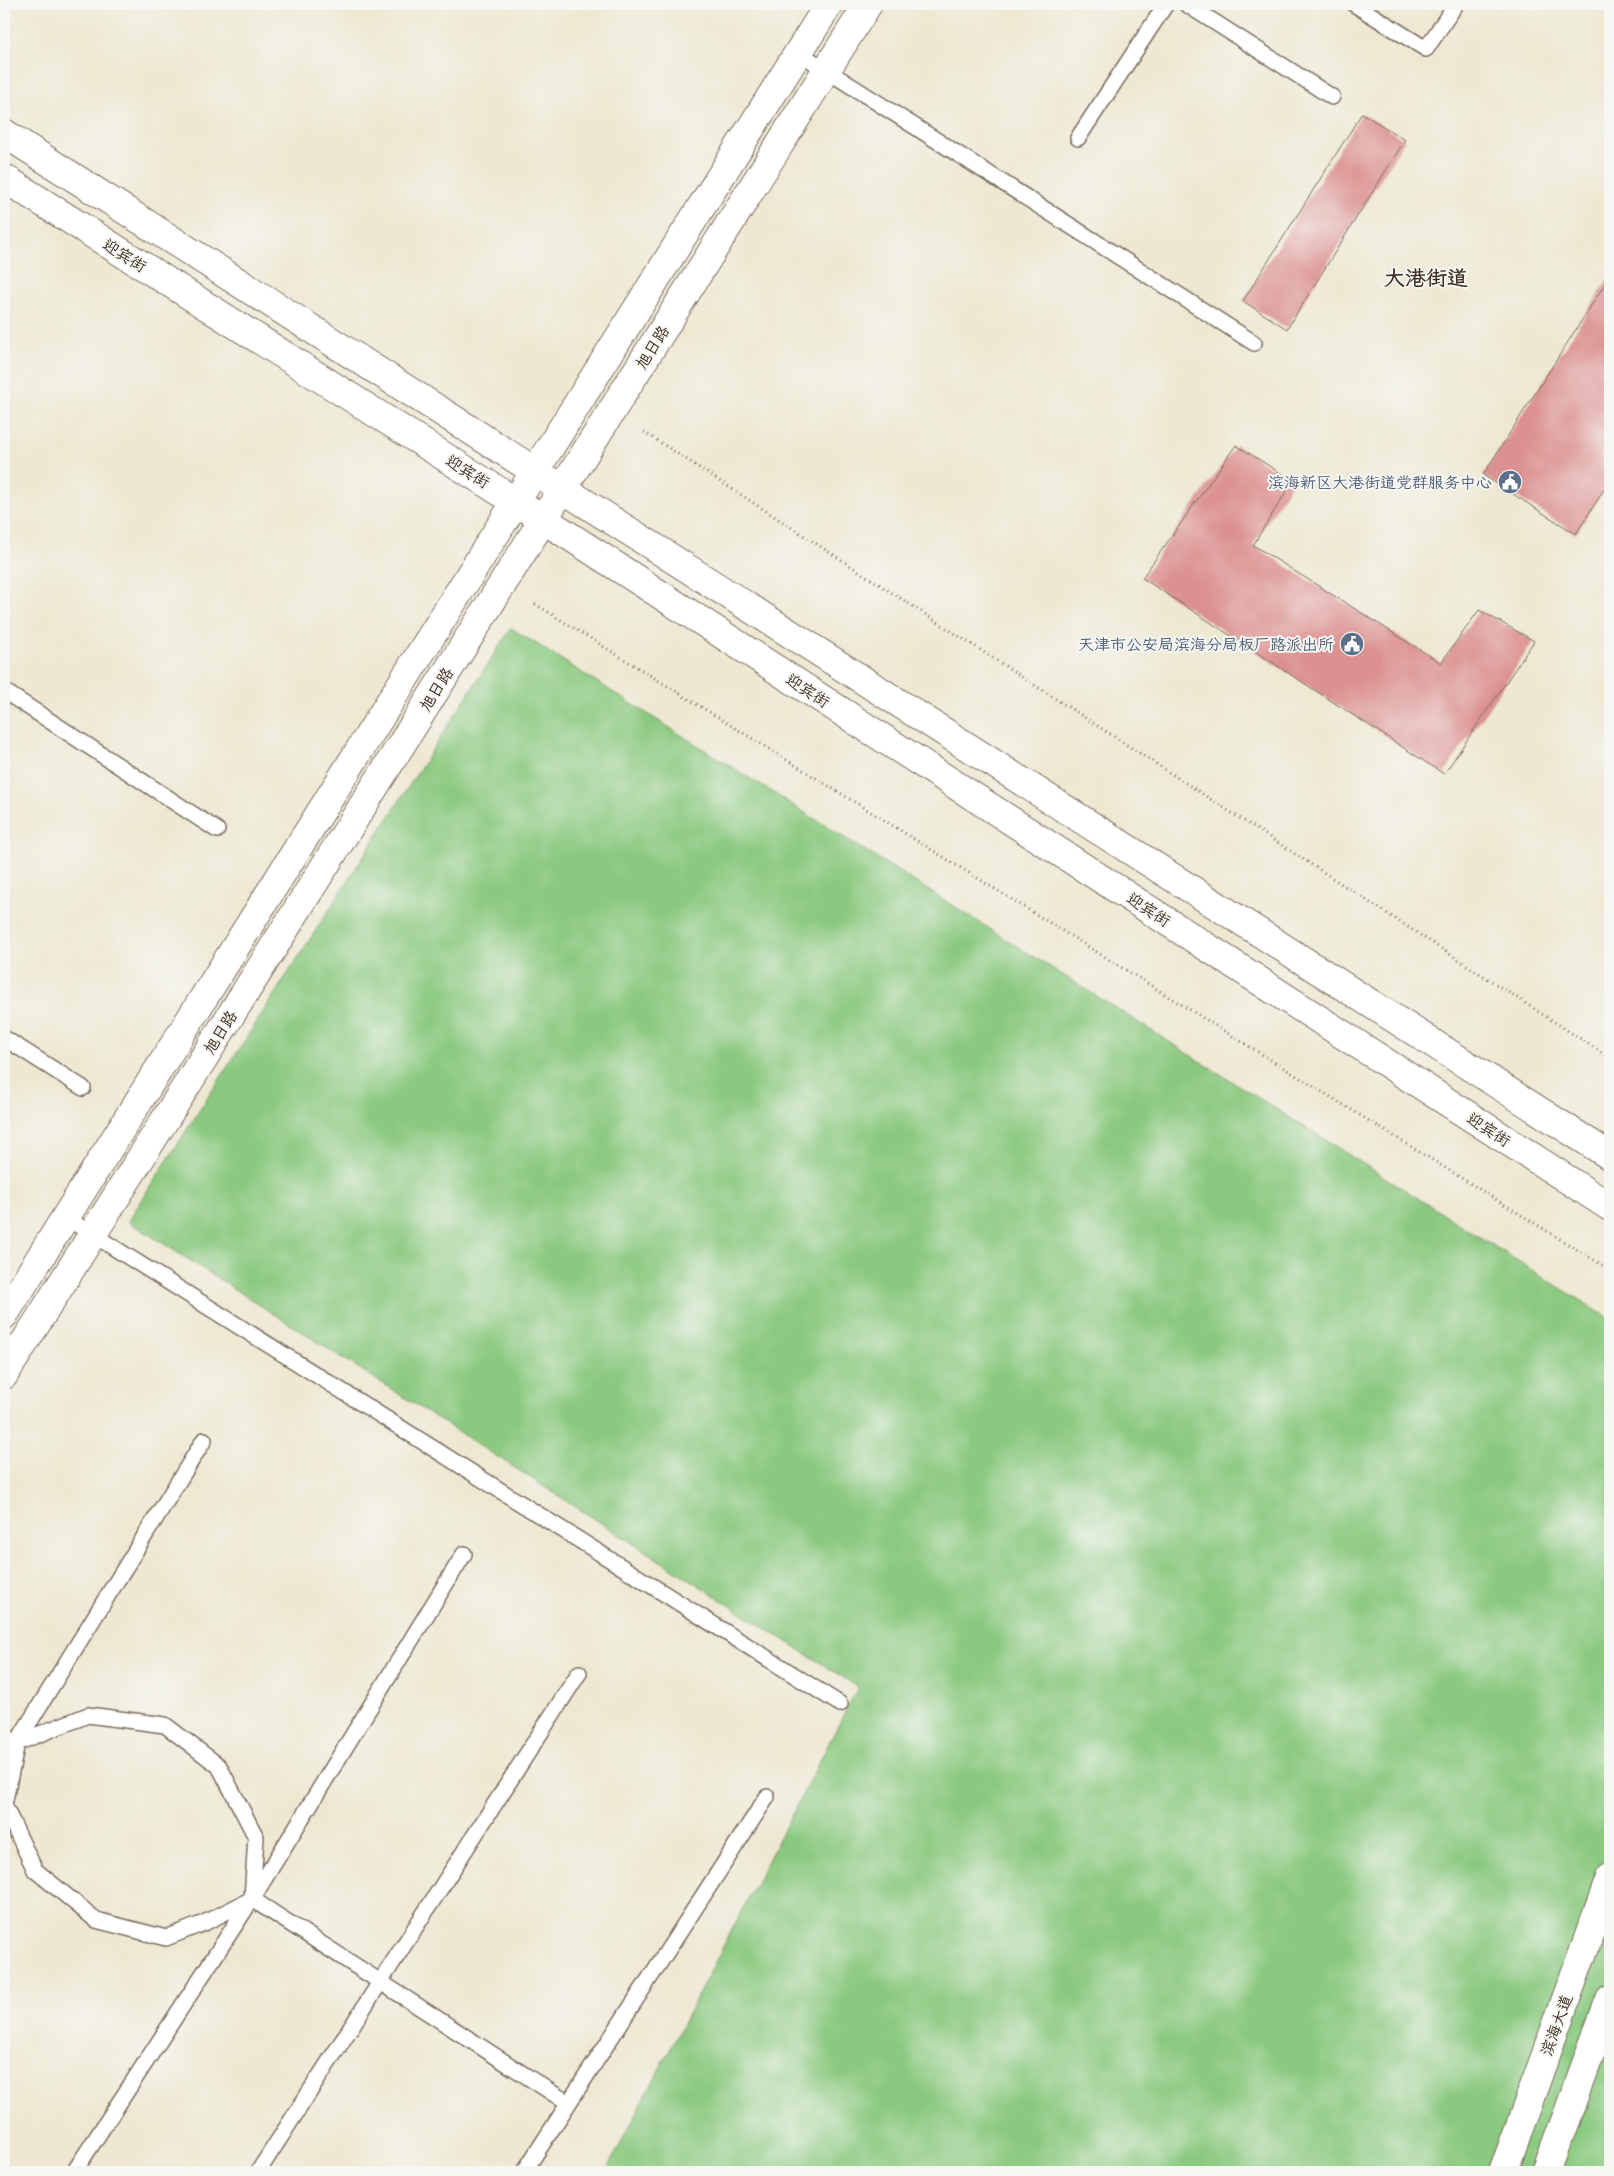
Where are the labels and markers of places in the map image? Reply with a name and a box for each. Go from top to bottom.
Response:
public building icon: 滨海新区大港街道党群服务中心 [1497,469,1523,495]
place label: 滨海新区大港街道党群服务中心 [1268,473,1492,496]
public building icon: 天津市公安局滨海分局板厂路派出所 [1339,631,1365,657]
place label: 天津市公安局滨海分局板厂路派出所 [1078,635,1334,658]

